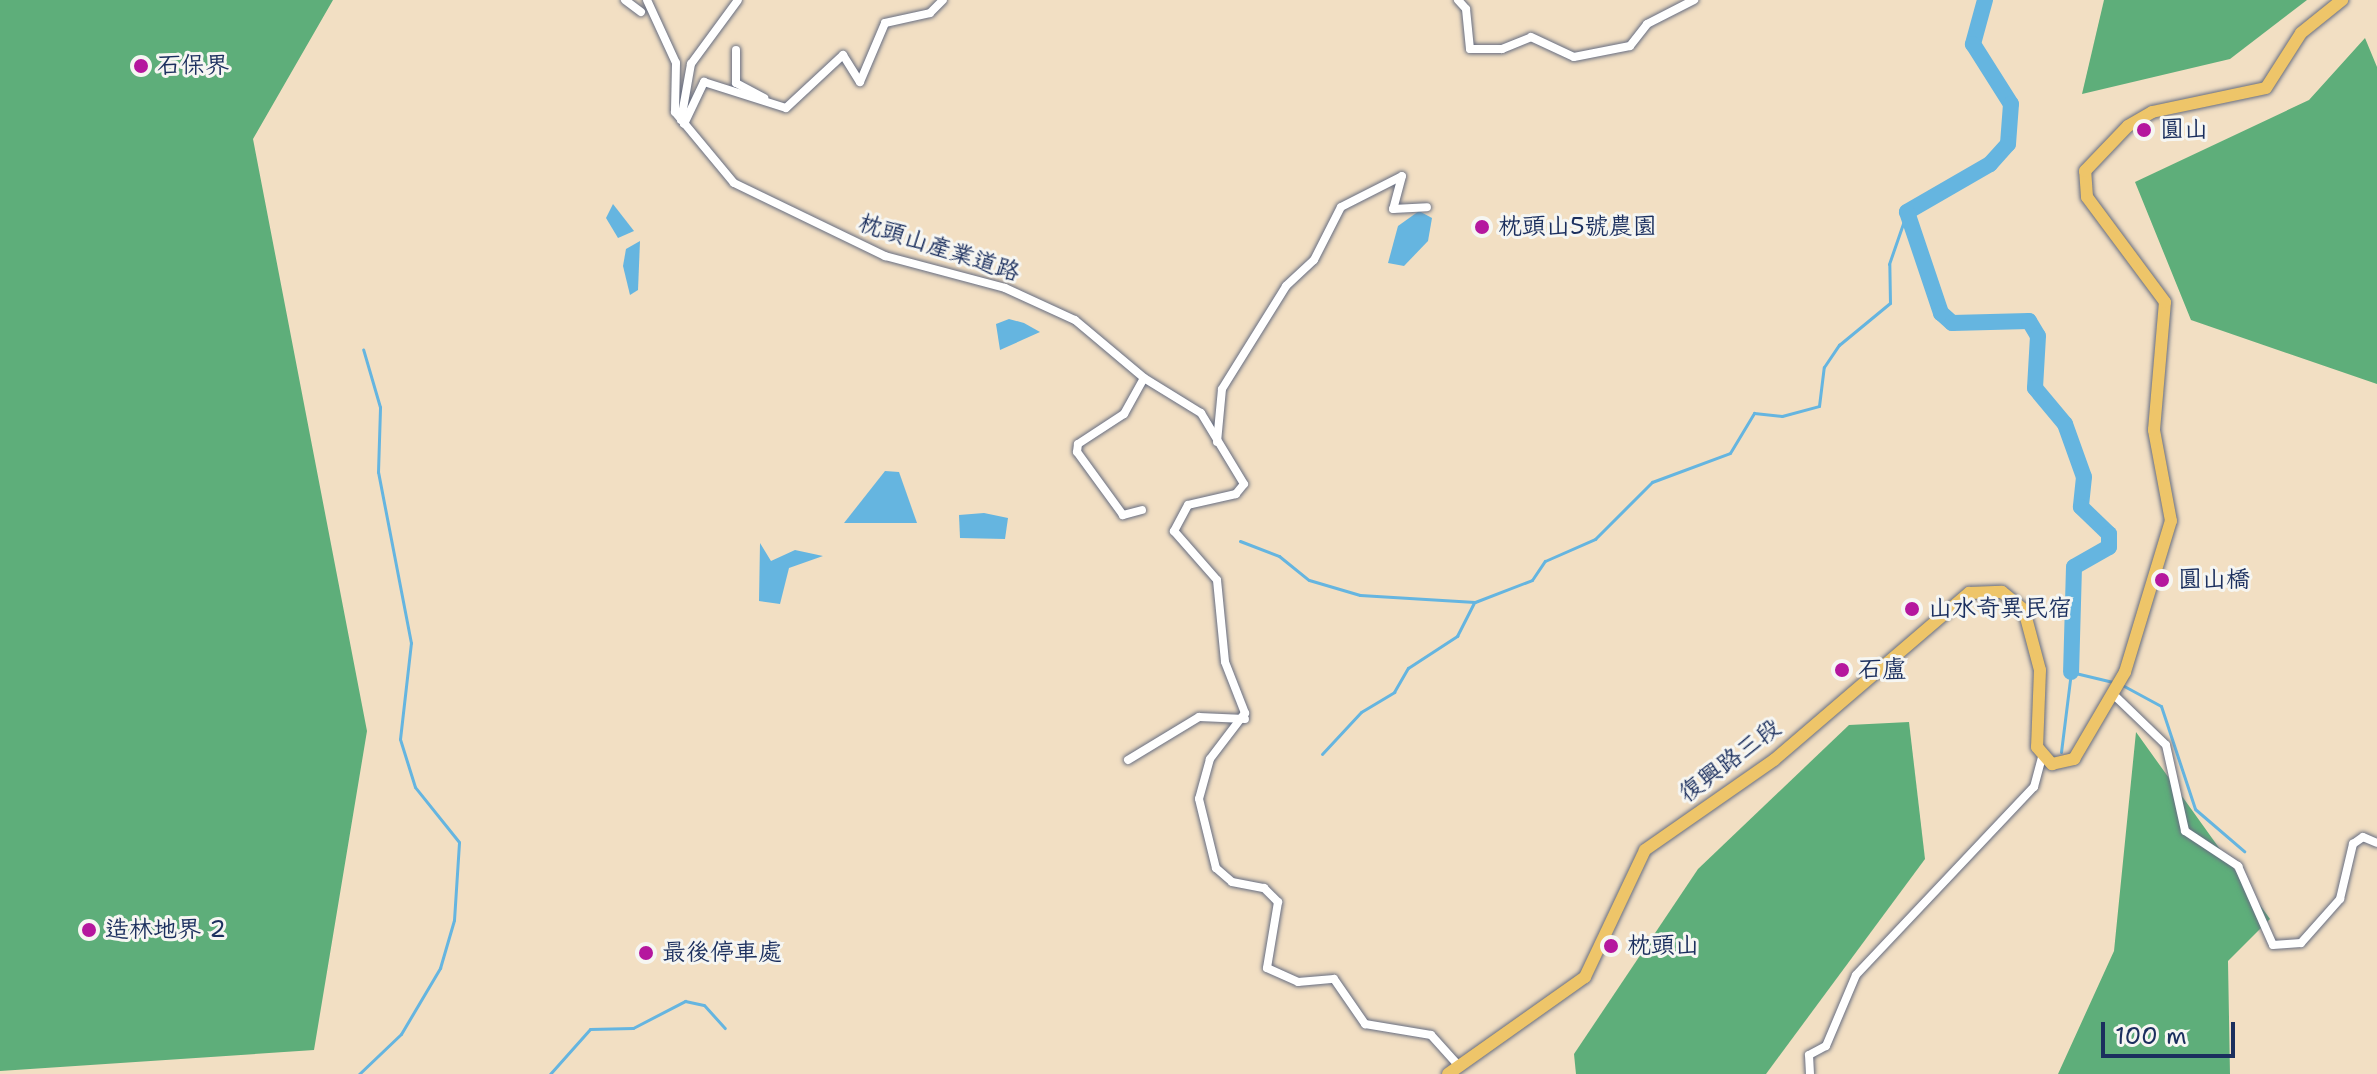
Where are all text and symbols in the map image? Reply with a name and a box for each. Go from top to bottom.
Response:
place label: 石保界 [157,52,229,80]
marker: 石保界 [132,57,150,75]
place label: 圓山 [2160,116,2208,144]
marker: 圓山 [2135,121,2153,139]
street label: 枕頭山產業道路 [855,208,1023,288]
place label: 枕頭山5號農園 [1498,213,1657,241]
marker: 枕頭山5號農園 [1473,218,1491,236]
place label: 圓山橋 [2178,566,2250,594]
marker: 圓山橋 [2153,571,2171,589]
place label: 山水奇異民宿 [1928,595,2072,623]
marker: 山水奇異民宿 [1903,600,1921,618]
place label: 石盧 [1858,656,1906,684]
marker: 石盧 [1833,661,1851,679]
street label: 復興路三段 [1673,713,1787,809]
place label: 造林地界 2 [105,916,226,944]
marker: 造林地界 2 [80,921,98,939]
place label: 枕頭山 [1627,932,1699,960]
marker: 枕頭山 [1602,937,1620,955]
place label: 最後停車處 [662,939,782,967]
marker: 最後停車處 [637,944,655,962]
scale bar [2105,1006,2239,1056]
text: 100 m [2115,1020,2187,1052]

